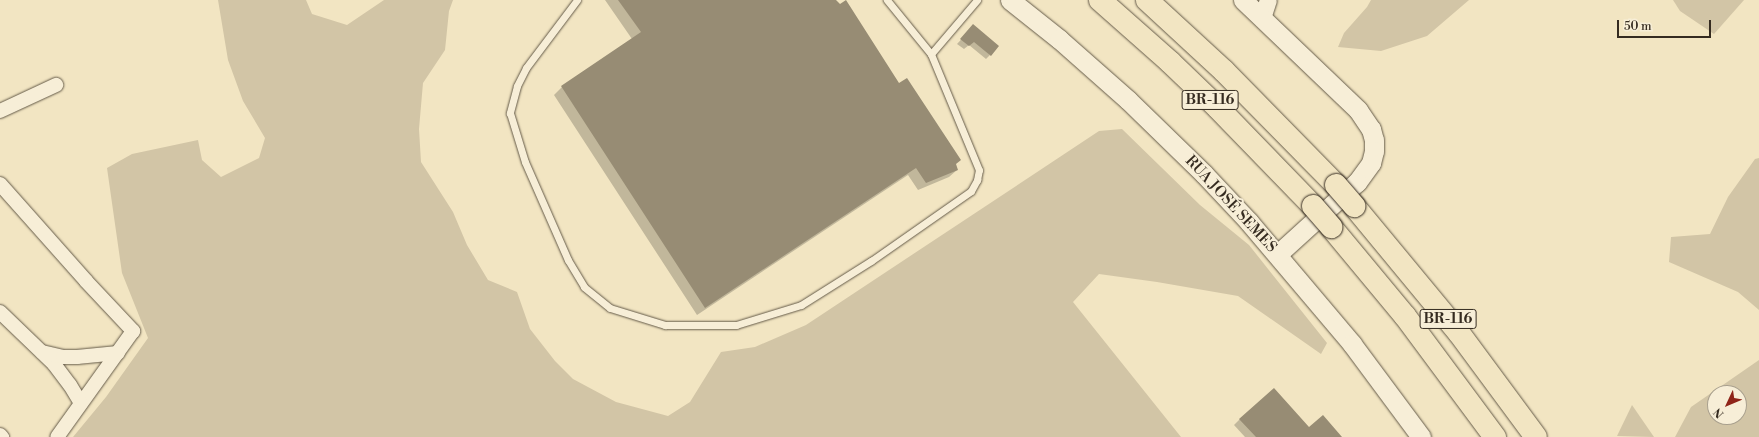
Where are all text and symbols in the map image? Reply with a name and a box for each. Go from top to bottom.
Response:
scale bar [1619,12,1713,38]
text: 50 m [1624,19,1652,34]
road number: BR-116 [1181,88,1239,112]
street label: RUA JOSÉ SEMES [1181,152,1281,256]
road number: BR-116 [1419,307,1477,331]
north arrow [1707,385,1747,425]
text: N [1711,405,1727,421]

